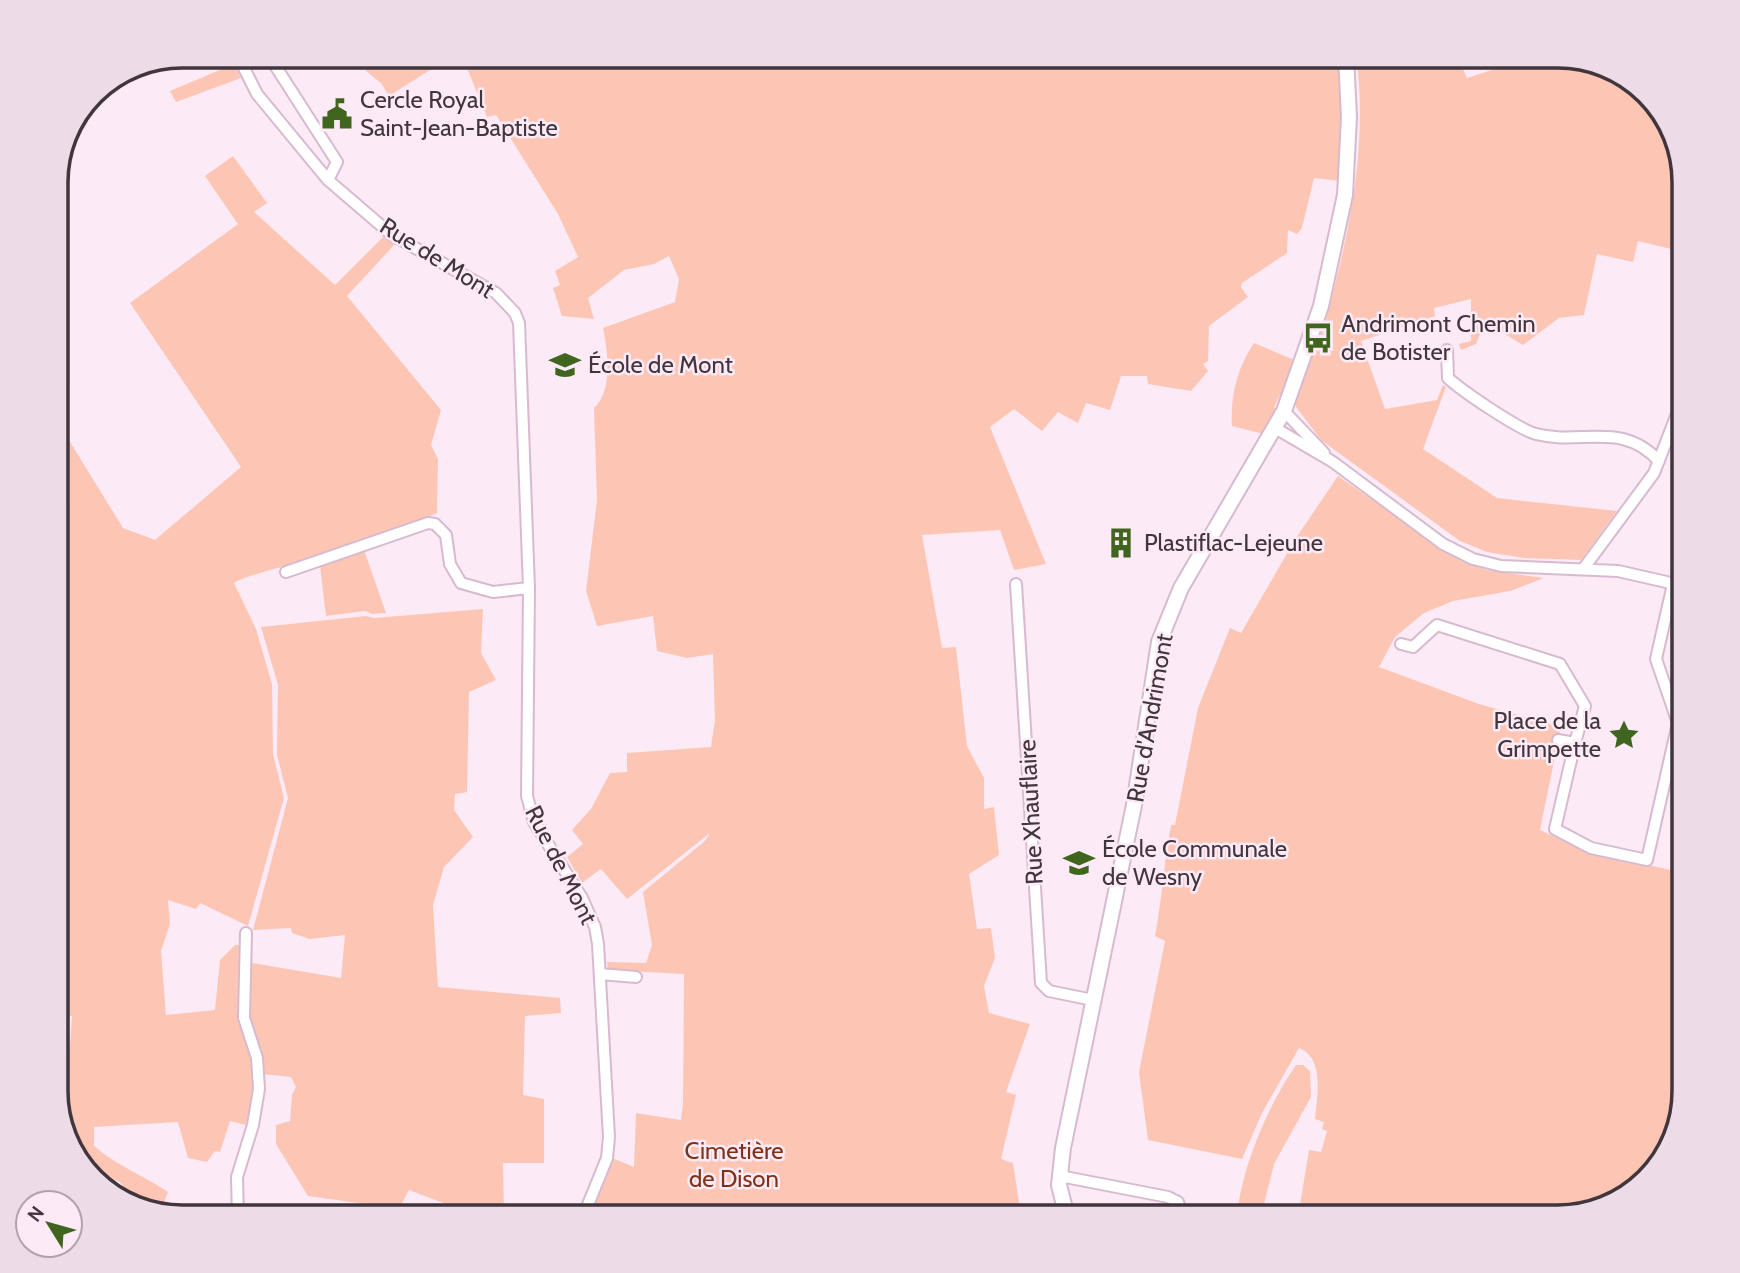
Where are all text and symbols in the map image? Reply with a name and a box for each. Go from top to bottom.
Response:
place label: Cercle Royal Saint-Jean-Baptiste [360,85,558,142]
public building icon: Cercle Royal Saint-Jean-Baptiste [320,97,354,131]
street label: Rue de Mont [375,211,500,304]
place label: Andrimont Chemin de Botister [1341,309,1536,366]
bus stop icon: Andrimont Chemin de Botister [1301,321,1335,355]
school or university icon: École de Mont [548,348,582,382]
place label: École de Mont [588,350,733,379]
building icon: Plastiflac-Lejeune [1104,526,1138,560]
place label: Plastiflac-Lejeune [1144,528,1323,557]
street label: Rue d'Andrimont [1120,631,1179,804]
place label: Place de la Grimpette [1494,706,1601,763]
place icon: Place de la Grimpette [1607,718,1641,752]
street label: Rue Xhauflaire [1012,739,1049,885]
street label: Rue de Mont [519,801,604,929]
place label: École Communale de Wesny [1102,834,1287,891]
school or university icon: École Communale de Wesny [1062,846,1096,880]
park label: Cimetière de Dison [685,1136,783,1193]
north arrow [14,1189,84,1259]
text: N [23,1202,49,1226]

